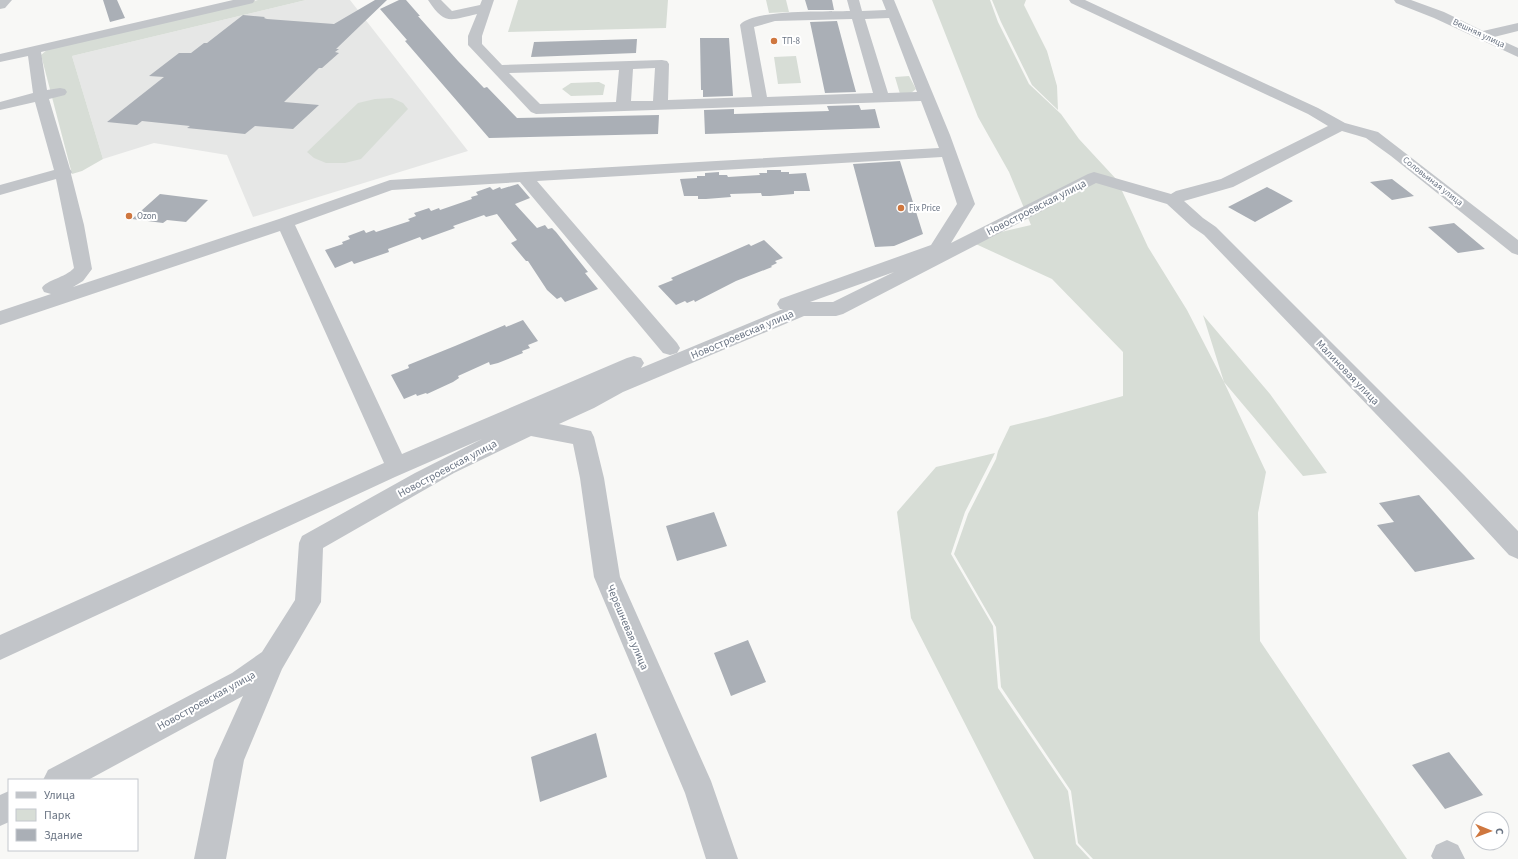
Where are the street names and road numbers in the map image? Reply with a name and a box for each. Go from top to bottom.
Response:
street label: Вешняя улица [1451,16,1507,51]
street label: Соловьиная улица [1400,154,1466,209]
street label: Новостроевская улица [984,176,1089,239]
street label: Новостроевская улица [688,306,796,363]
street label: Малиновая улица [1313,336,1383,408]
street label: Новостроевская улица [395,436,499,501]
street label: Черешневая улица [603,582,652,672]
street label: Новостроевская улица [154,667,258,734]

